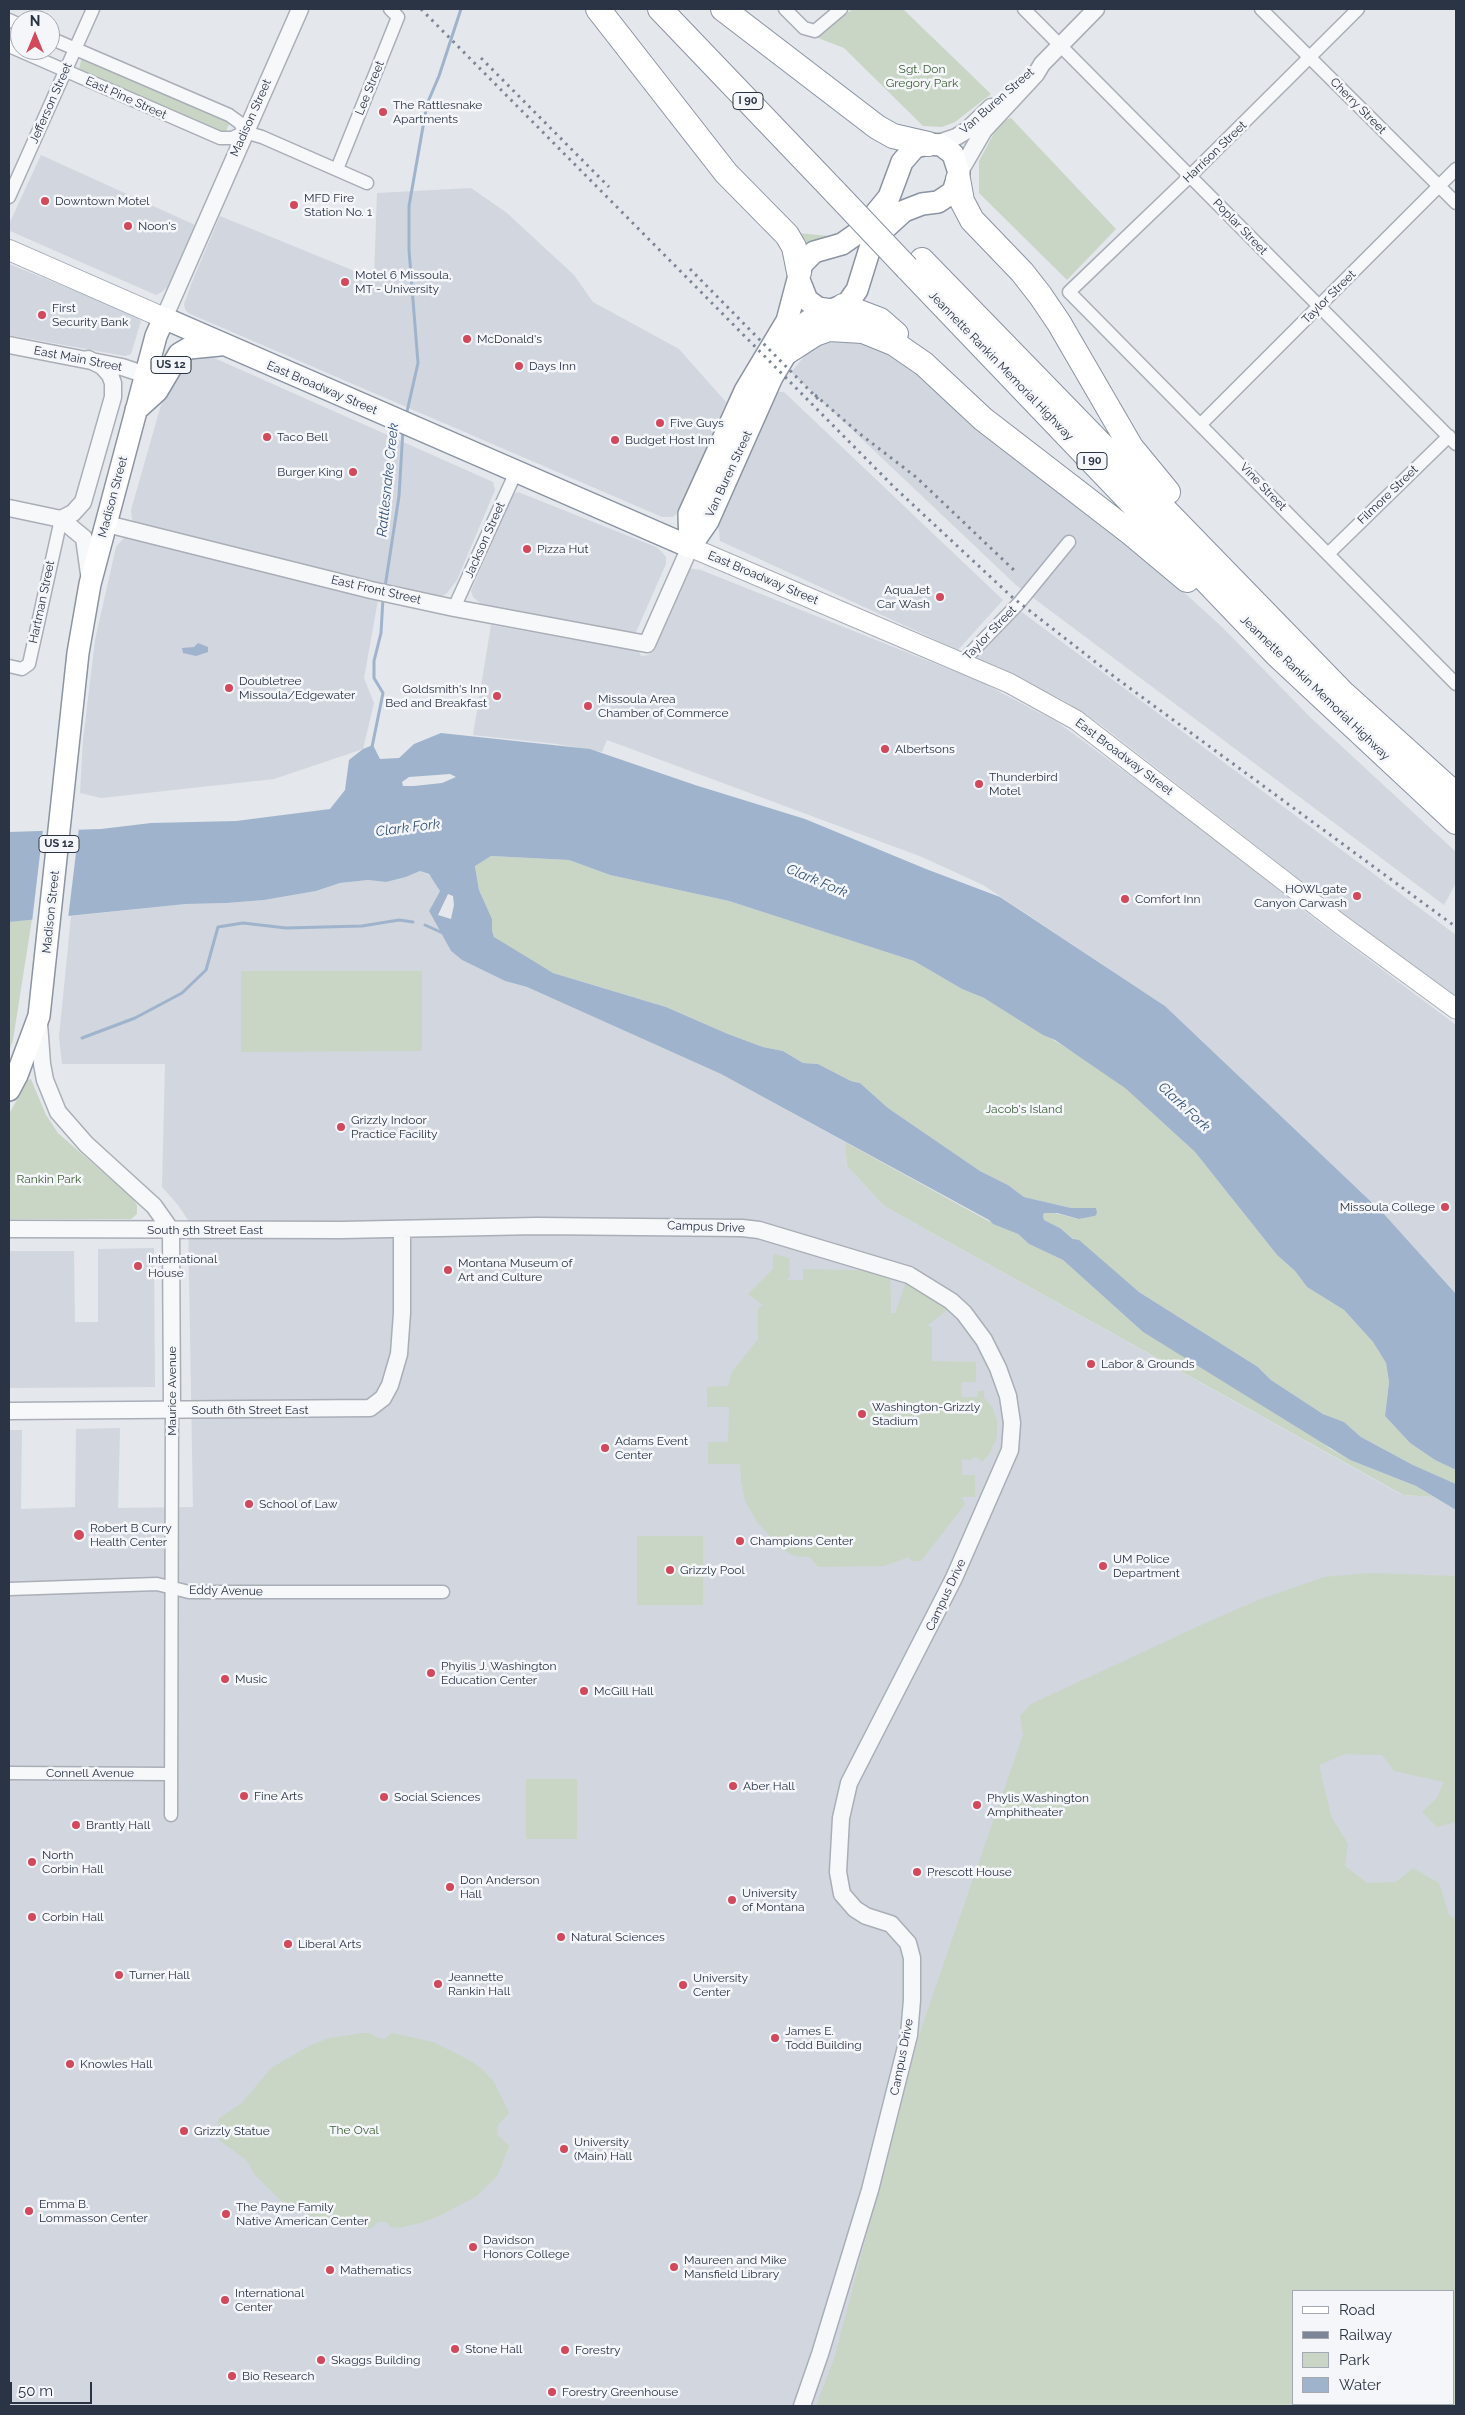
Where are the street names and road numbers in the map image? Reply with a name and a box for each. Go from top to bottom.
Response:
street label: Lee Street [353,59,387,117]
street label: Jefferson Street [27,60,75,146]
street label: Van Buren Street [957,65,1037,137]
street label: East Pine Street [83,74,169,122]
street label: Cherry Street [1327,75,1389,137]
street label: Madison Street [227,77,275,159]
road number: I 90 [733,92,763,110]
street label: Harrison Street [1180,118,1250,186]
street label: Poplar Street [1210,196,1270,258]
street label: Taylor Street [1299,267,1359,327]
street label: Jeannette Rankin Memorial Highway [926,288,1076,444]
street label: East Main Street [33,343,123,375]
road number: US 12 [151,356,191,374]
street label: East Broadway Street [265,358,379,418]
street label: Van Buren Street [703,429,755,519]
road number: I 90 [1077,452,1107,470]
street label: Madison Street [95,455,131,539]
street label: Vine Street [1237,460,1289,514]
street label: Filmore Street [1355,463,1421,527]
street label: Jackson Street [462,500,508,580]
street label: East Broadway Street [706,548,820,608]
street label: Hartman Street [26,559,58,645]
street label: East Front Street [330,573,422,607]
street label: Taylor Street [961,603,1019,663]
street label: Jeannette Rankin Memorial Highway [1237,613,1393,763]
street label: East Broadway Street [1072,716,1176,798]
road number: US 12 [39,836,79,852]
street label: Madison Street [39,870,63,954]
street label: Campus Drive [667,1218,745,1236]
street label: South 5th Street East [147,1223,263,1237]
street label: Maurice Avenue [165,1346,179,1436]
street label: South 6th Street East [192,1403,308,1417]
street label: Campus Drive [923,1557,969,1633]
street label: Eddy Avenue [189,1583,263,1599]
street label: Connell Avenue [46,1766,134,1780]
street label: Campus Drive [888,2017,916,2097]

